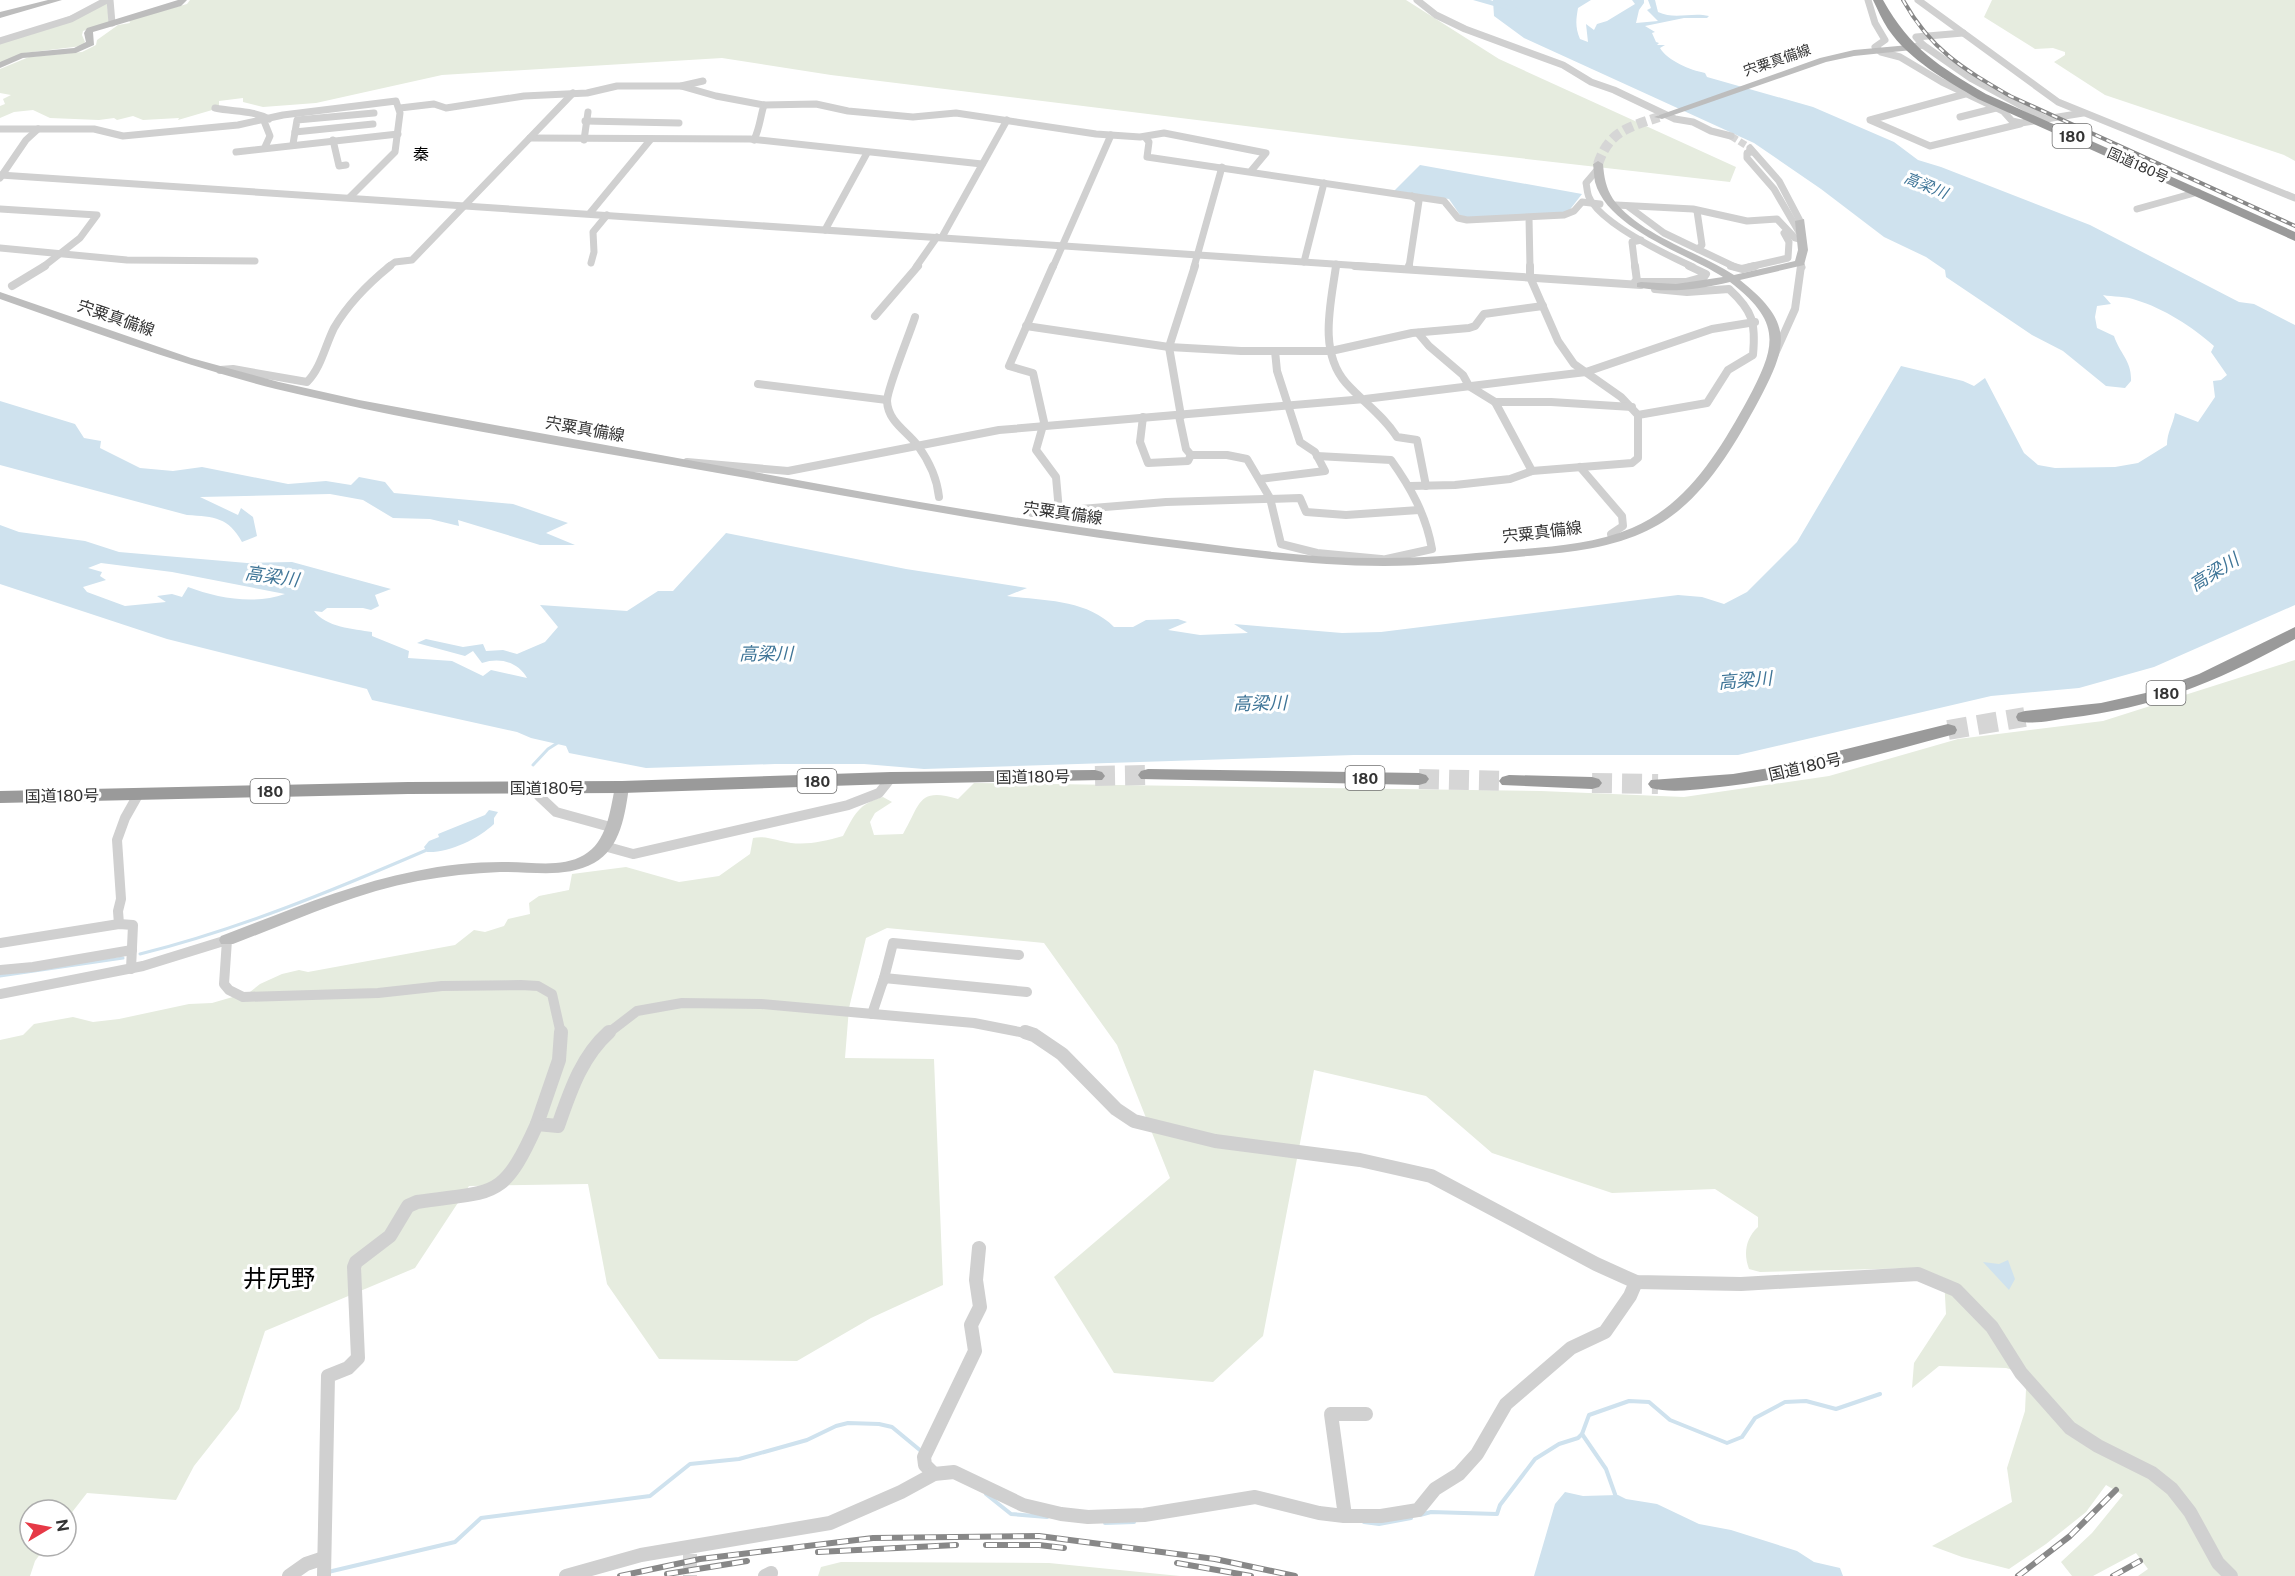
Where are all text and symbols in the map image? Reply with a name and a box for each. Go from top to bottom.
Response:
street label: 宍粟真備線 [1741,41,1813,79]
road number: 180 [2052,124,2092,148]
street label: 国道180号 [2105,144,2171,186]
district label: 秦 [413,145,429,164]
water label: 高梁川 [1902,169,1952,202]
street label: 宍粟真備線 [75,296,157,340]
street label: 宍粟真備線 [544,413,626,445]
street label: 宍粟真備線 [1022,498,1104,528]
street label: 宍粟真備線 [1501,518,1583,546]
water label: 高梁川 [2186,548,2244,595]
water label: 高梁川 [244,562,302,590]
water label: 高梁川 [739,643,795,664]
water label: 高梁川 [1717,667,1775,693]
road number: 180 [2146,681,2186,705]
water label: 高梁川 [1233,692,1289,714]
street label: 国道180号 [1767,749,1843,785]
road number: 180 [1346,766,1384,790]
street label: 国道180号 [996,767,1070,787]
road number: 180 [798,769,836,793]
road number: 180 [250,779,290,803]
street label: 国道180号 [510,779,584,798]
street label: 国道180号 [25,786,99,806]
district label: 井尻野 [243,1264,315,1292]
north arrow [18,1498,78,1558]
text: N [52,1518,73,1533]

